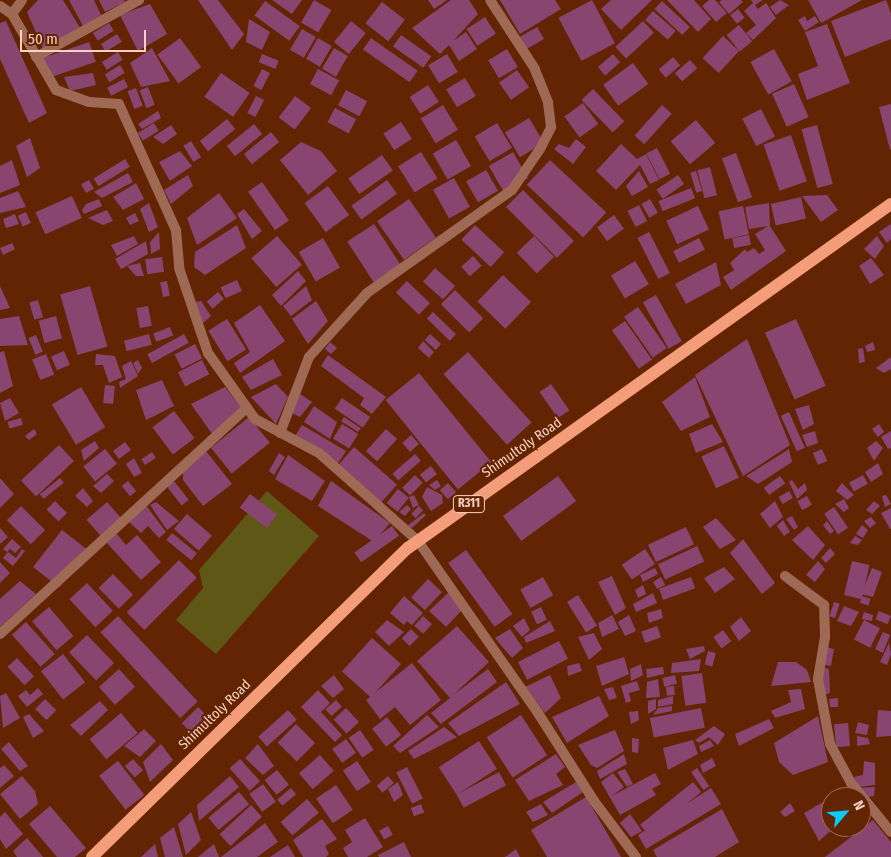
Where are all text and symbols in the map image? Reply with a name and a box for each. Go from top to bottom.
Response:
scale bar [22,20,149,52]
text: 50 m [28,30,58,48]
street label: Shimultoly Road [479,414,565,482]
road number: R311 [453,494,485,514]
street label: Shimultoly Road [176,676,254,754]
north arrow [821,787,871,837]
text: N [849,798,868,813]

